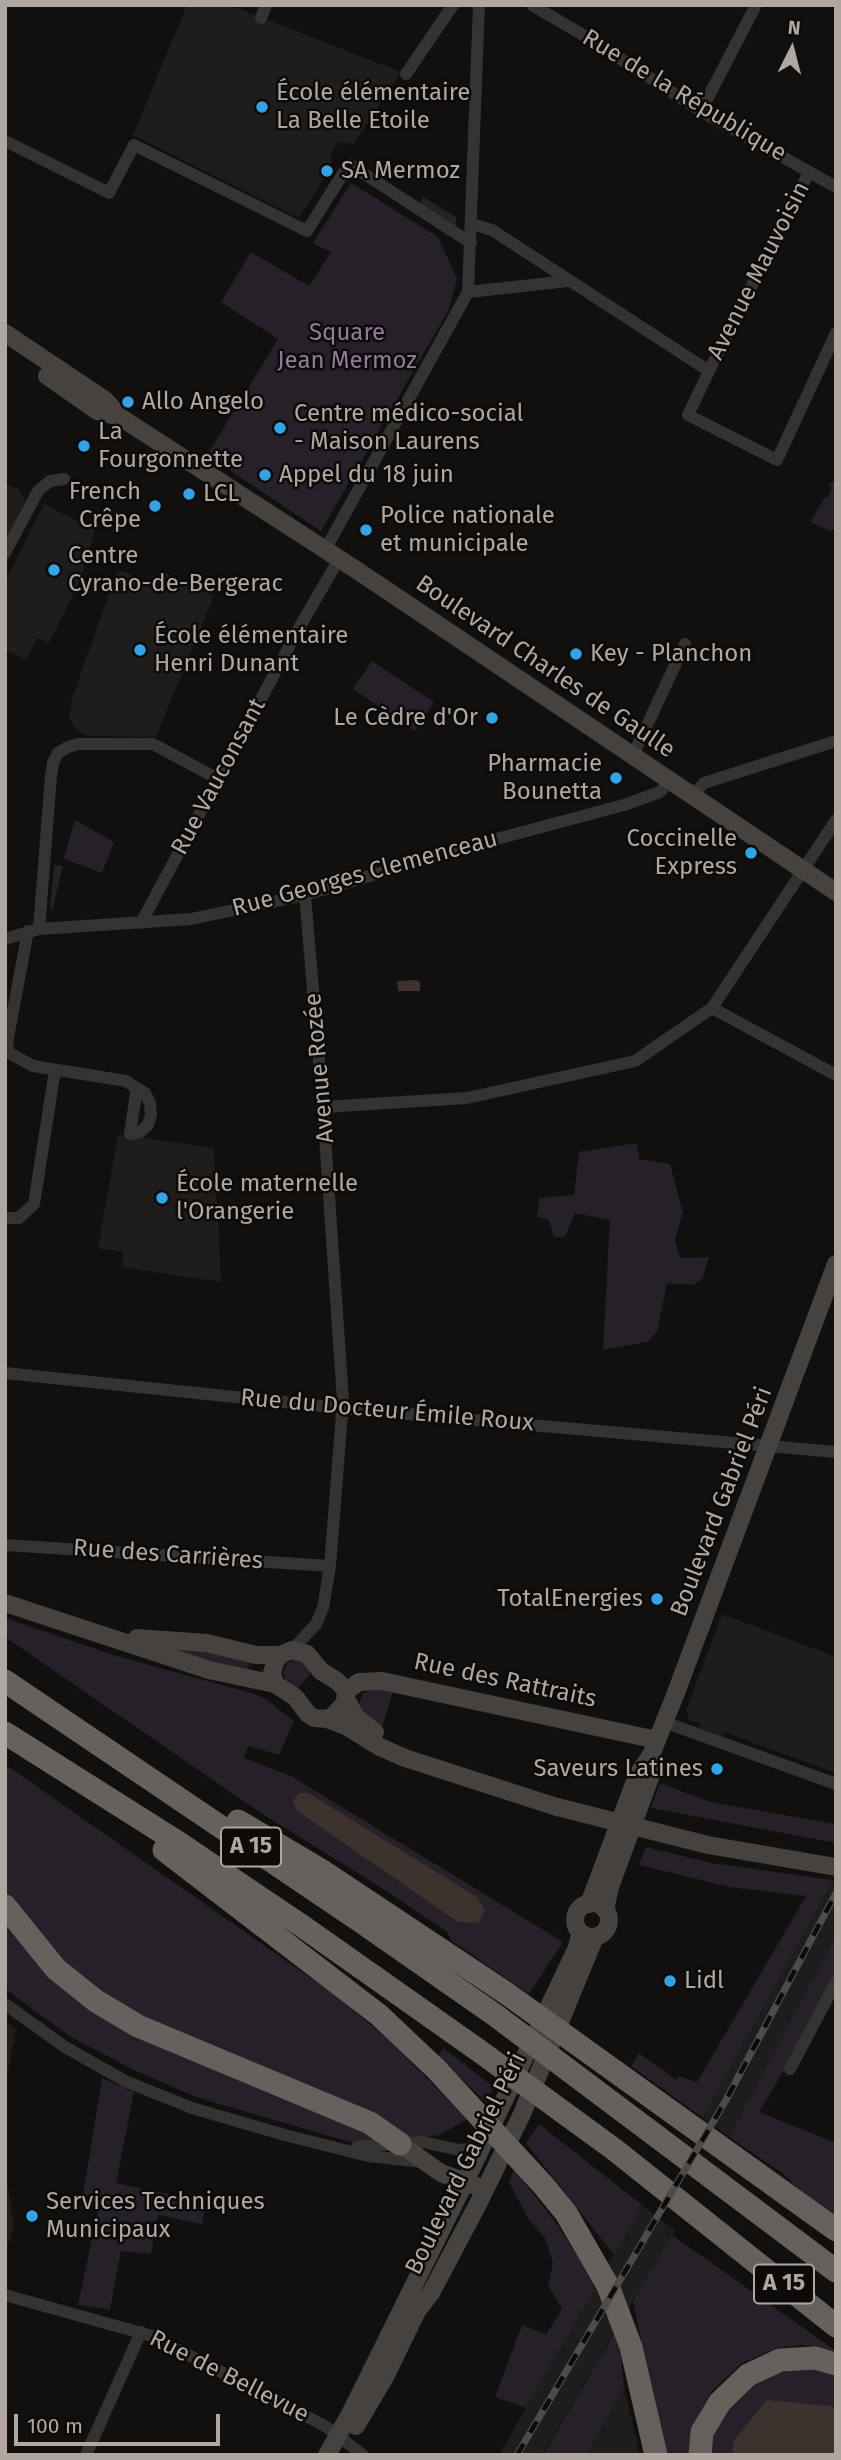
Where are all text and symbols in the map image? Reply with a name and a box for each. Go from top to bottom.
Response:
north arrow [757,14,827,84]
text: N [787,16,802,40]
street label: Rue de la République [577,24,791,168]
place label: École élémentaire La Belle Etoile [276,79,470,135]
marker: École élémentaire La Belle Etoile [254,99,270,115]
place label: SA Mermoz [341,157,460,185]
marker: SA Mermoz [319,163,335,179]
street label: Avenue Mauvoisin [702,177,816,365]
park label: Square Jean Mermoz [277,319,417,375]
place label: Allo Angelo [142,388,264,416]
marker: Allo Angelo [120,394,136,410]
place label: Centre médico-social - Maison Laurens [294,400,524,456]
place label: La Fourgonnette [98,418,243,474]
marker: Centre médico-social - Maison Laurens [272,420,288,436]
marker: La Fourgonnette [76,438,92,454]
place label: Appel du 18 juin [279,461,454,489]
marker: Appel du 18 juin [257,467,273,483]
place label: French Crêpe [69,478,141,534]
place label: LCL [203,480,239,508]
marker: LCL [181,486,197,502]
marker: French Crêpe [147,498,163,514]
place label: Police nationale et municipale [380,502,555,558]
marker: Police nationale et municipale [358,522,374,538]
place label: Centre Cyrano-de-Bergerac [68,542,283,598]
marker: Centre Cyrano-de-Bergerac [46,562,62,578]
street label: Boulevard Charles de Gaulle [410,569,680,765]
place label: École élémentaire Henri Dunant [154,622,348,678]
place label: Key - Planchon [590,640,752,668]
marker: École élémentaire Henri Dunant [132,642,148,658]
marker: Key - Planchon [568,646,584,662]
street label: Rue Vauconsant [166,694,272,860]
place label: Le Cèdre d'Or [333,704,478,732]
marker: Le Cèdre d'Or [484,710,500,726]
place label: Pharmacie Bounetta [487,750,602,806]
marker: Pharmacie Bounetta [608,770,624,786]
street label: Rue Georges Clemenceau [229,825,501,923]
place label: Coccinelle Express [627,825,737,881]
marker: Coccinelle Express [743,845,759,861]
street label: Avenue Rozée [299,992,341,1144]
place label: École maternelle l'Orangerie [176,1170,358,1226]
marker: École maternelle l'Orangerie [154,1190,170,1206]
street label: Boulevard Gabriel Péri [665,1383,779,1621]
street label: Rue du Docteur Émile Roux [239,1384,535,1438]
street label: Rue des Carrières [72,1534,264,1576]
place label: TotalEnergies [497,1585,643,1613]
marker: TotalEnergies [649,1591,665,1607]
street label: Rue des Rattraits [411,1648,599,1714]
place label: Saveurs Latines [533,1755,703,1783]
marker: Saveurs Latines [709,1761,725,1777]
road number: A 15 [221,1828,281,1866]
place label: Lidl [684,1967,724,1995]
marker: Lidl [662,1973,678,1989]
street label: Boulevard Gabriel Péri [400,2048,532,2280]
place label: Services Techniques Municipaux [46,2188,265,2244]
marker: Services Techniques Municipaux [24,2208,40,2224]
road number: A 15 [754,2264,814,2304]
street label: Rue de Bellevue [144,2324,314,2430]
scale bar [18,2400,224,2444]
text: 100 m [27,2413,83,2439]

